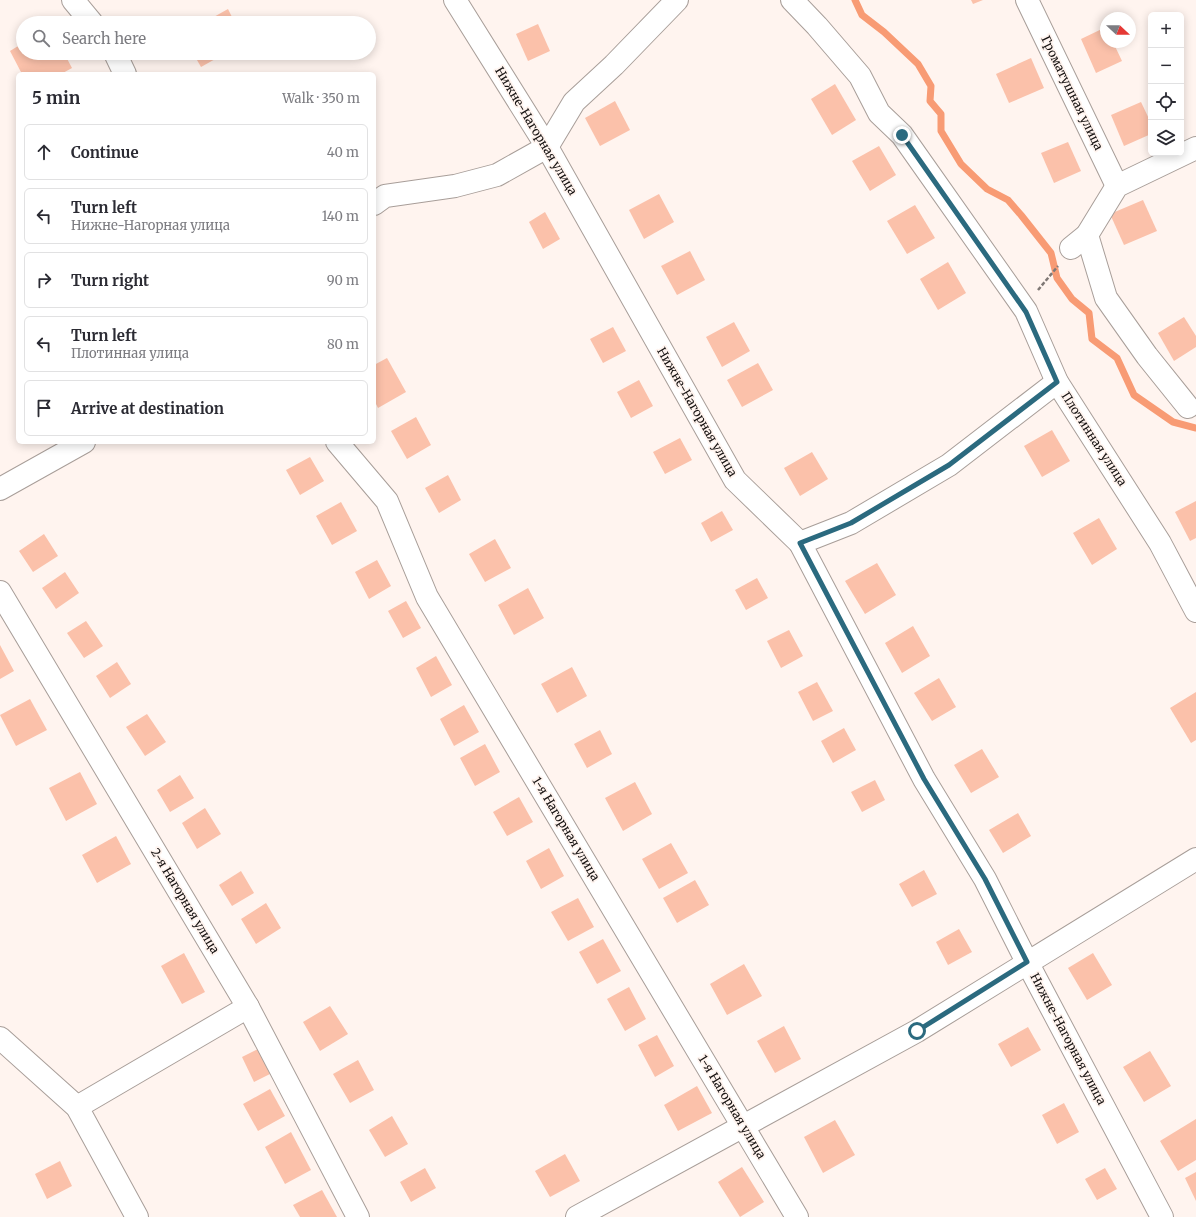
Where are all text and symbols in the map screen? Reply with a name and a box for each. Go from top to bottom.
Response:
north arrow [1100,12,1136,48]
map controls [1148,12,1184,156]
button: + [1148,12,1184,48]
search box [16,16,376,60]
icon: search [30,27,52,49]
text: Search here [62,29,146,48]
street label: Громатушная улица [1038,33,1107,153]
button: − [1148,48,1184,84]
street label: Нижне-Нагорная улица [492,64,581,198]
button: locate [1148,84,1184,120]
text: 5 min [32,87,80,109]
text: Walk · 350 m [282,90,360,107]
button: layers [1148,120,1184,156]
route end [893,126,911,144]
icon: ahead [33,141,55,163]
text: Continue [71,143,139,162]
text: 40 m [327,144,359,161]
text: Turn left [71,198,137,217]
icon: left [33,205,55,227]
text: 140 m [322,208,359,225]
text: Нижне-Нагорная улица [71,217,230,234]
icon: right [33,269,55,291]
text: Turn right [71,271,149,290]
text: 90 m [327,272,359,289]
text: Turn left [71,326,137,345]
icon: left [33,333,55,355]
text: 80 m [327,336,359,353]
street label: Нижне-Нагорная улица [654,344,741,480]
text: Плотинная улица [71,345,189,362]
street label: Плотинная улица [1058,389,1131,489]
icon: arrive [33,397,55,419]
text: Arrive at destination [71,399,224,418]
street label: 1-я Нагорная улица [529,774,604,884]
street label: 2-я Нагорная улица [148,845,223,957]
street label: Нижне-Нагорная улица [1027,970,1110,1108]
route start [908,1022,926,1040]
street label: 1-я Нагорная улица [695,1052,770,1162]

